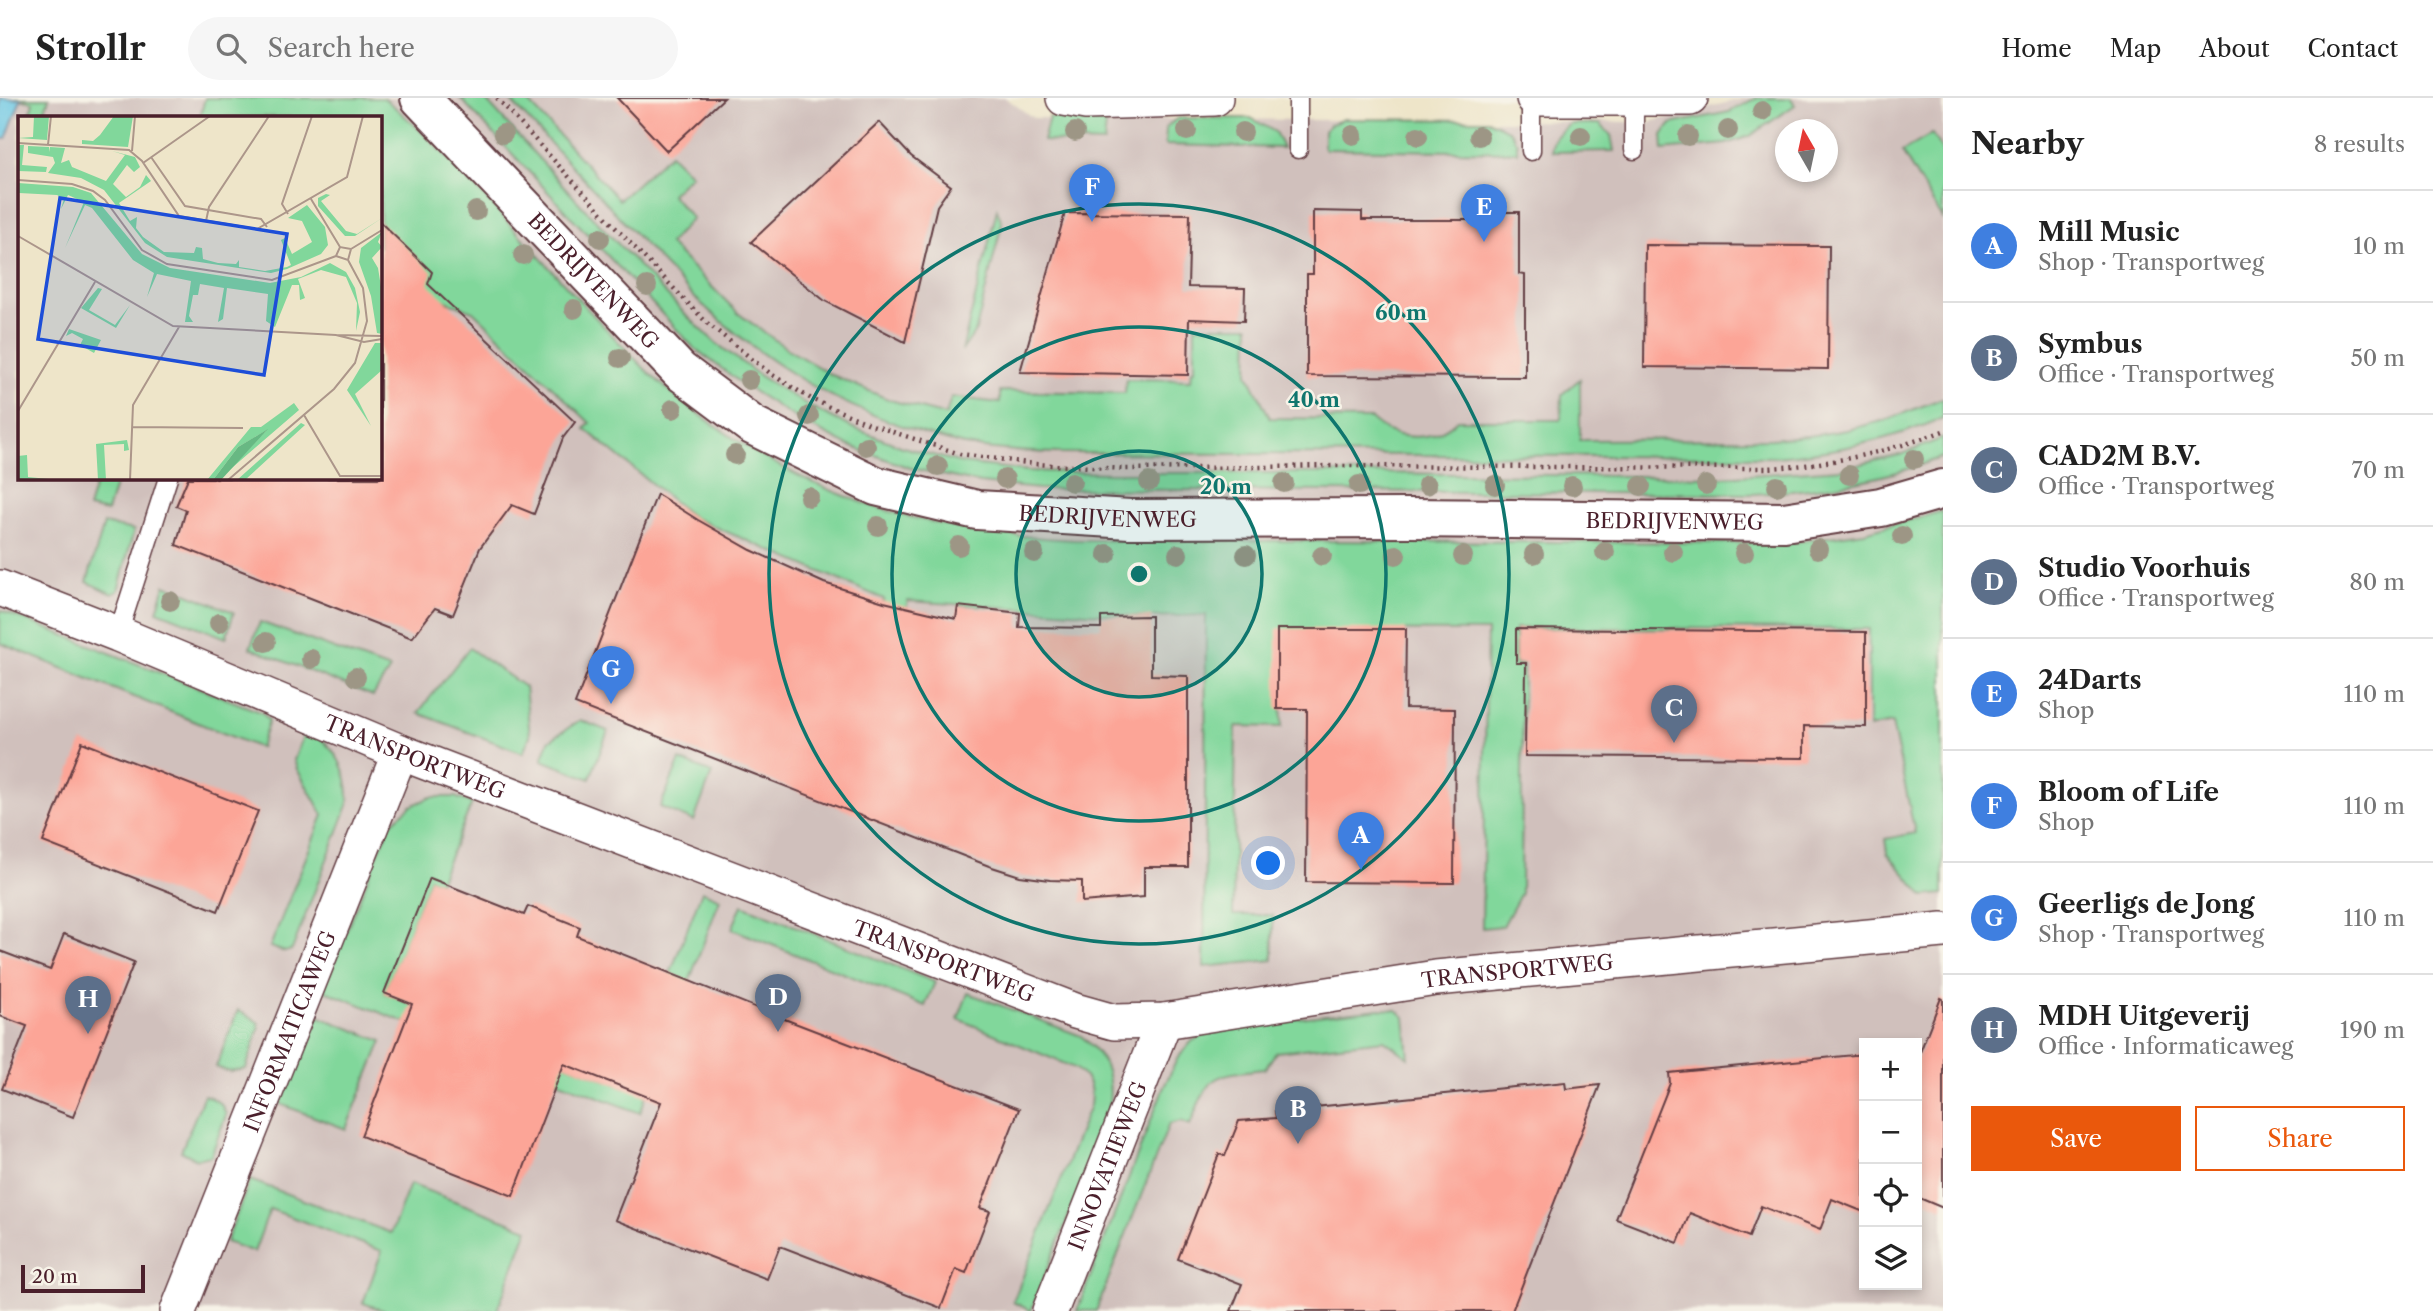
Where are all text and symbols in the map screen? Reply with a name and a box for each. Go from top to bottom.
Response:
search box [188,17,678,80]
text: Strollr [35,28,146,69]
icon: search [212,29,250,67]
text: Search here [268,32,415,64]
text: Home [2001,34,2072,63]
text: Map [2110,34,2161,63]
text: About [2199,34,2270,63]
text: Contact [2308,34,2398,63]
inset map [18,116,382,480]
north arrow [1775,119,1838,182]
text: Nearby [1971,125,2084,162]
text: 8 results [2314,130,2405,158]
pin: F [1069,164,1115,222]
pin: E [1461,184,1507,242]
street label: BEDRIJVENWEG [523,207,664,354]
text: Mill Music [2038,216,2180,248]
text: A [1985,232,2003,260]
text: 10 m [2353,232,2405,260]
text: Shop · Transportweg [2038,248,2264,276]
text: 60 m [1375,300,1427,325]
text: Symbus [2038,328,2143,360]
text: B [1985,344,2003,372]
text: 50 m [2350,344,2405,372]
text: Office · Transportweg [2038,360,2274,388]
text: 40 m [1288,387,1340,412]
text: CAD2M B.V. [2038,440,2201,472]
text: C [1985,456,2003,484]
text: 70 m [2352,456,2405,484]
text: Office · Transportweg [2038,472,2274,500]
text: 20 m [1200,474,1252,499]
street label: BEDRIJVENWEG [1018,500,1197,532]
street label: BEDRIJVENWEG [1585,507,1764,534]
text: Studio Voorhuis [2038,552,2251,584]
centre of rings [1127,562,1151,586]
text: D [1984,568,2004,596]
text: 80 m [2349,568,2405,596]
text: Office · Transportweg [2038,584,2274,612]
pin: G [588,646,634,704]
text: 24Darts [2038,664,2141,696]
text: E [1986,680,2002,708]
text: 110 m [2344,680,2405,708]
pin: C [1651,685,1697,743]
text: Shop [2038,696,2094,724]
street label: TRANSPORTWEG [321,709,509,804]
text: Bloom of Life [2038,776,2219,808]
text: F [1986,792,2002,820]
text: 110 m [2344,792,2405,820]
text: Shop [2038,808,2094,836]
pin: A [1338,812,1384,870]
your location [1251,846,1285,880]
text: Geerligs de Jong [2038,888,2254,920]
text: G [1984,904,2004,932]
text: 110 m [2344,904,2405,932]
street label: TRANSPORTWEG [850,915,1039,1007]
text: Shop · Transportweg [2038,920,2264,948]
street label: INFORMATICAWEG [238,927,340,1136]
street label: TRANSPORTWEG [1420,949,1615,993]
pin: D [755,974,801,1032]
pin: H [65,976,111,1034]
text: MDH Uitgeverij [2038,1000,2250,1032]
text: H [1984,1016,2005,1044]
text: 190 m [2340,1016,2405,1044]
text: Office · Informaticaweg [2038,1032,2293,1060]
map controls [1859,1038,1922,1290]
button: + [1859,1038,1922,1101]
street label: INNOVATIEWEG [1063,1078,1152,1254]
pin: B [1275,1086,1321,1144]
button: − [1859,1101,1922,1164]
button: Save [1971,1106,2181,1171]
button: Share [2195,1106,2405,1171]
button: locate [1859,1164,1922,1227]
button: layers [1859,1227,1922,1290]
scale bar [21,1262,145,1294]
text: 20 m [32,1265,78,1288]

